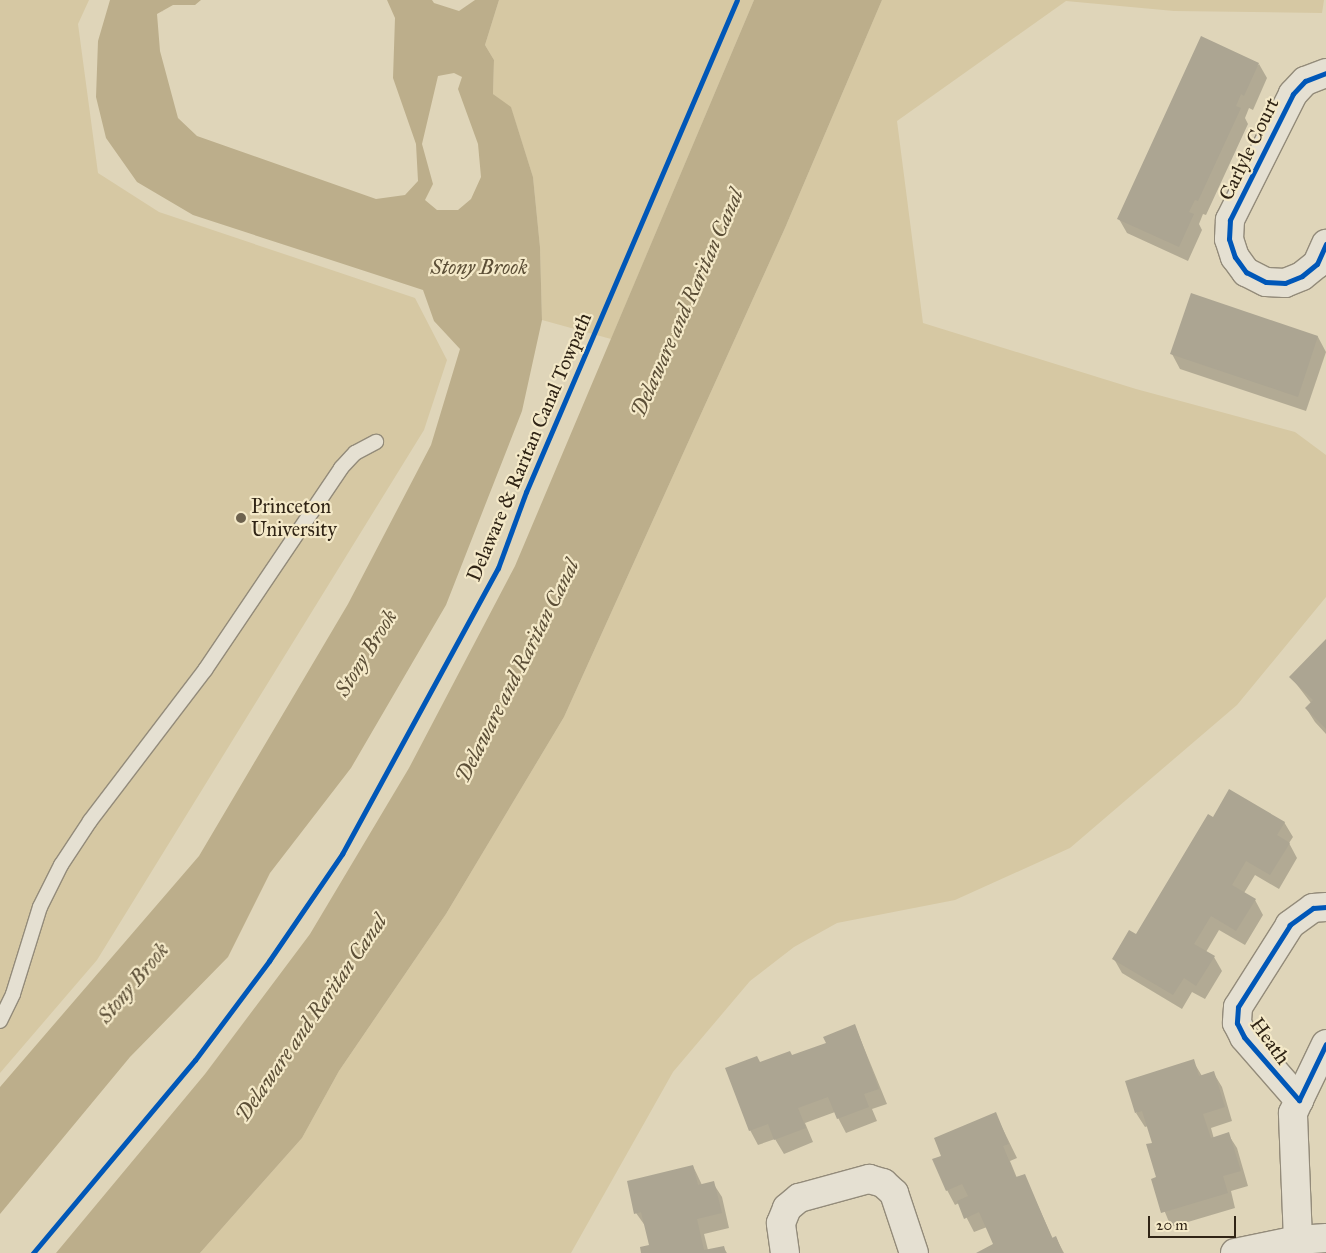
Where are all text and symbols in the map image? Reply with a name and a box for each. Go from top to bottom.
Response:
street label: Carlyle Court [1214,94,1284,204]
water label: Delaware and Raritan Canal [625,185,749,421]
water label: Stony Brook [430,254,528,280]
street label: Delaware & Raritan Canal Towpath [461,309,597,585]
place label: Princeton University [251,494,337,541]
marker: Princeton University [235,512,247,524]
water label: Delaware and Raritan Canal [450,555,584,787]
water label: Stony Brook [330,605,402,701]
water label: Delaware and Raritan Canal [230,910,392,1126]
water label: Stony Brook [92,938,174,1028]
street label: Heath [1245,1013,1295,1069]
scale bar [1151,1206,1238,1238]
text: 20 m [1156,1216,1188,1234]

